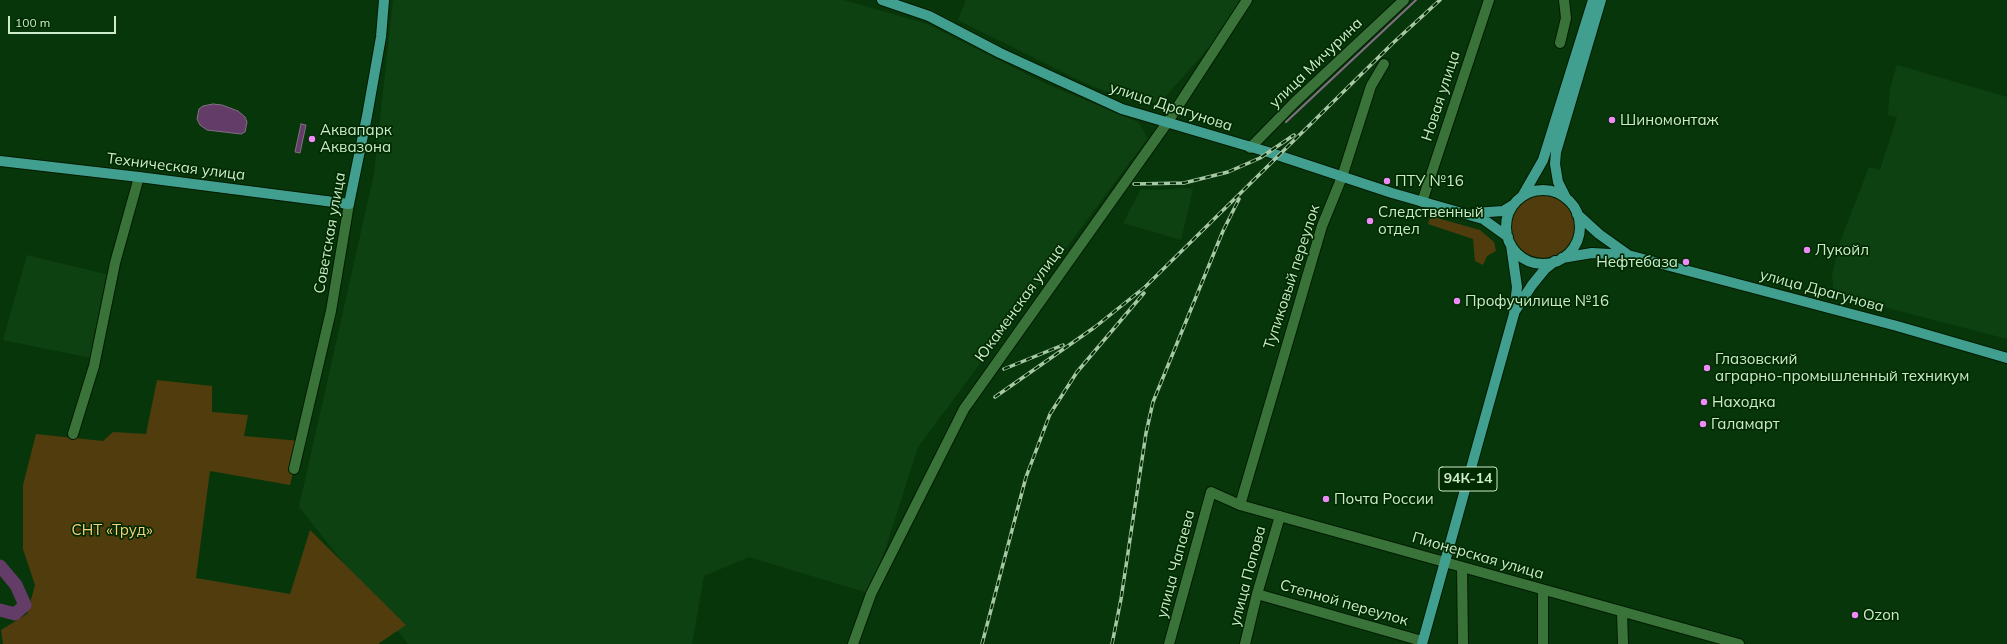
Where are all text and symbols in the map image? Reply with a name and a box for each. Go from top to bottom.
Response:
scale bar [10,8,118,34]
street label: улица Мичурина [1266,14,1366,112]
text: 100 m [15,15,50,30]
street label: Новая улица [1418,49,1464,143]
street label: улица Драгунова [1107,79,1235,135]
place label: Шиномонтаж [1620,111,1719,129]
marker: Шиномонтаж [1607,115,1617,125]
place label: Аквапарк Аквазона [320,121,392,156]
marker: Аквапарк Аквазона [307,134,317,144]
street label: Техническая улица [106,150,246,184]
street label: Советская улица [310,171,350,295]
place label: ПТУ №16 [1395,172,1464,190]
marker: ПТУ №16 [1382,176,1392,186]
street label: Тупиковый переулок [1260,202,1324,352]
place label: Следственный отдел [1378,203,1484,238]
marker: Следственный отдел [1365,216,1375,226]
street label: Юкаменская улица [971,241,1069,365]
place label: Лукойл [1815,241,1869,259]
marker: Лукойл [1802,245,1812,255]
place label: Нефтебаза [1596,253,1678,271]
marker: Нефтебаза [1681,257,1691,267]
street label: улица Драгунова [1758,266,1886,316]
place label: Профучилище №16 [1465,292,1609,310]
marker: Профучилище №16 [1452,296,1462,306]
place label: Глазовский аграрно-промышленный техникум [1715,350,1969,385]
marker: Глазовский аграрно-промышленный техникум [1702,363,1712,373]
place label: Находка [1712,393,1776,411]
marker: Находка [1699,397,1709,407]
place label: Галамарт [1711,415,1780,433]
marker: Галамарт [1698,419,1708,429]
road number: 94К-14 [1439,467,1497,491]
place label: Почта России [1334,490,1434,508]
marker: Почта России [1321,494,1331,504]
street label: улица Чапаева [1153,508,1199,620]
park label: СНТ «Труд» [71,521,153,539]
street label: улица Попова [1226,524,1270,628]
street label: Пионерская улица [1410,529,1546,583]
street label: Степной переулок [1278,576,1410,630]
place label: Ozon [1863,606,1900,624]
marker: Ozon [1850,610,1860,620]

